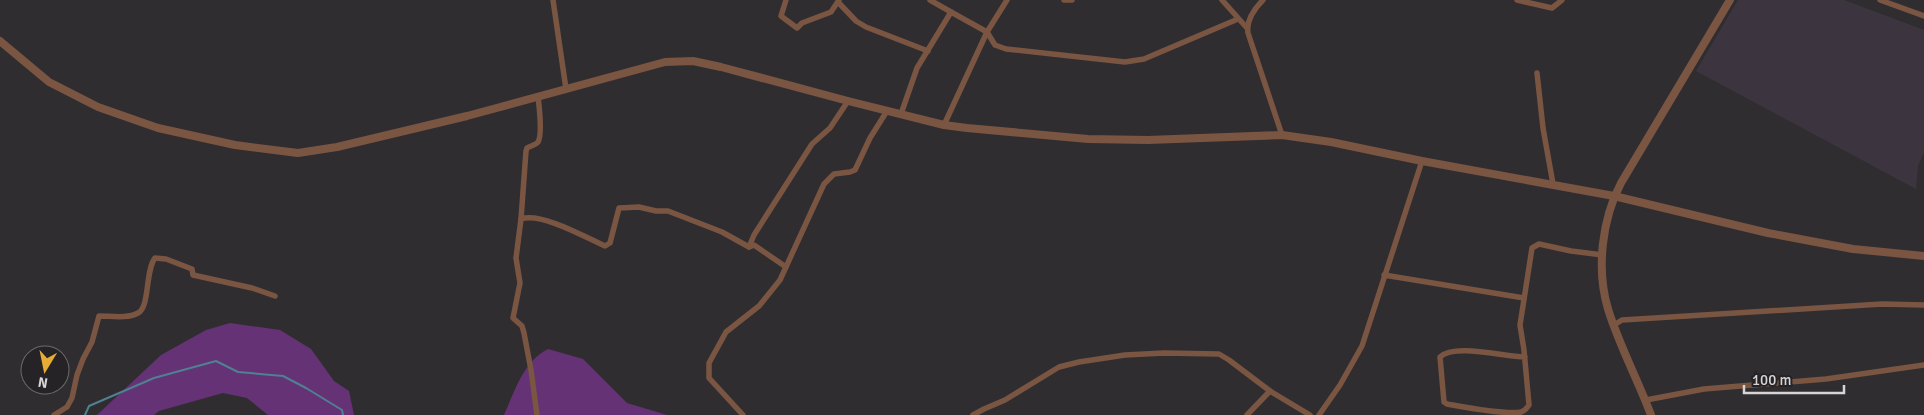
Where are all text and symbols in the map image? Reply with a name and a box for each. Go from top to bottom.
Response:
north arrow [20,345,70,395]
scale bar [1744,362,1844,394]
text: 100 m [1752,371,1792,389]
text: N [37,373,49,392]

